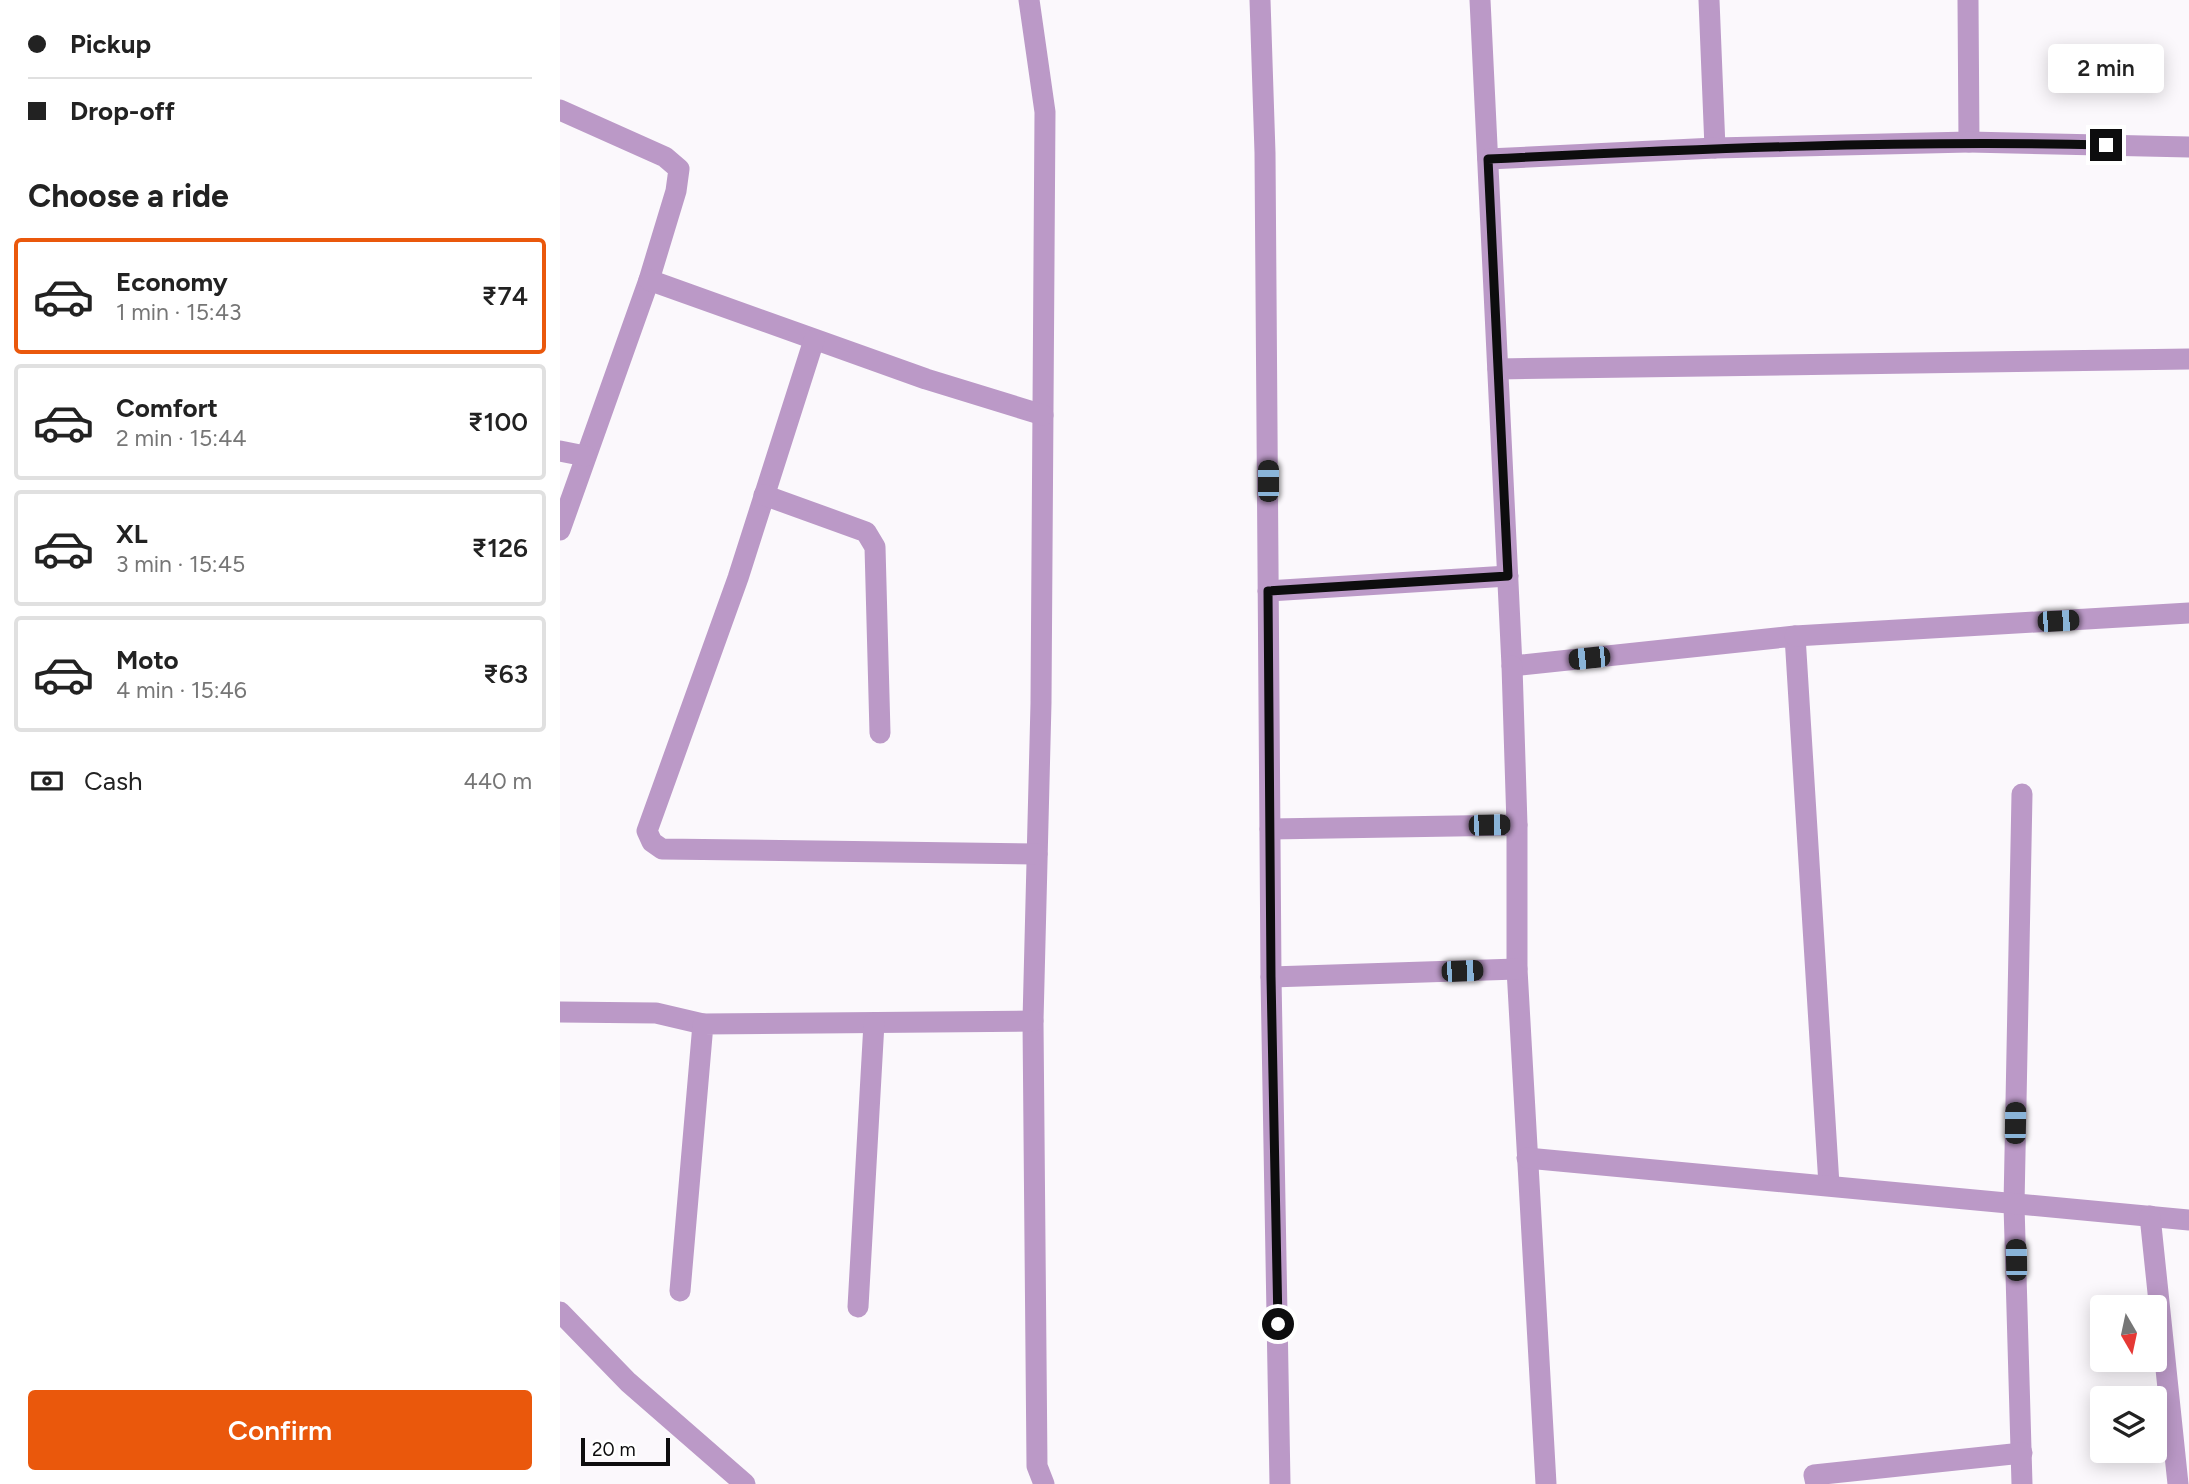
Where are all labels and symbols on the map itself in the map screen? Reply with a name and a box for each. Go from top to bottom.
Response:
callout: 2 min [2048,44,2164,92]
route end [2090,129,2122,161]
car [1258,460,1279,502]
car [2037,609,2080,633]
car [1568,645,1611,671]
car [1468,814,1511,836]
car [1441,960,1484,982]
car [2005,1102,2026,1144]
car [2006,1239,2027,1281]
north arrow [2090,1295,2166,1372]
route start [1262,1308,1294,1340]
scale bar [581,1435,670,1467]

